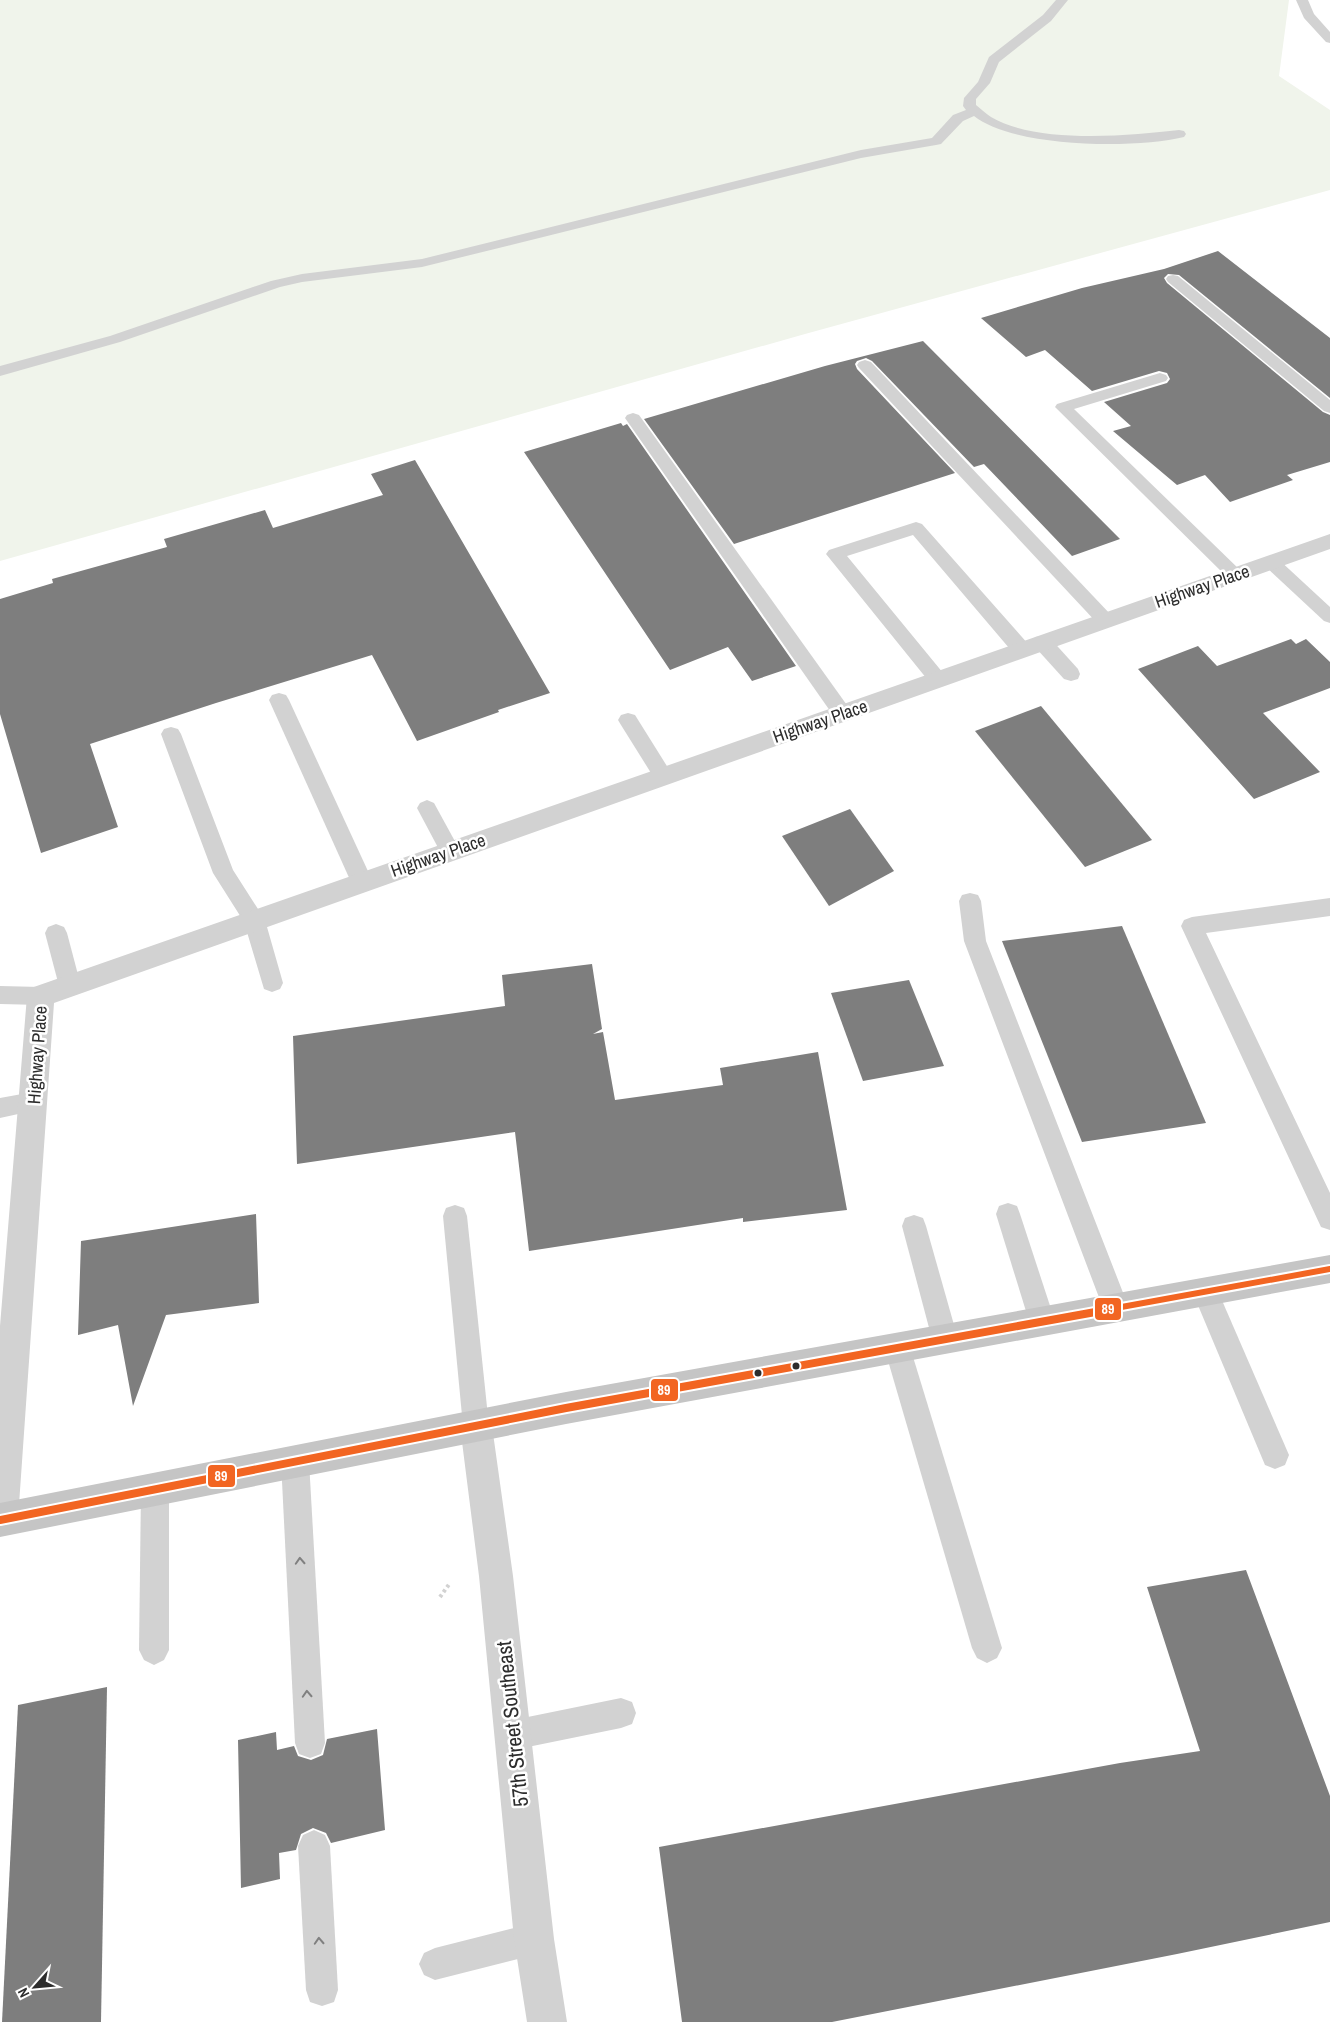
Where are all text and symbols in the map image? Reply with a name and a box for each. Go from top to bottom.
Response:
street label: Highway Place [1151,558,1253,614]
street label: Highway Place [769,693,871,749]
street label: Highway Place [387,827,489,883]
street label: Highway Place [21,1005,53,1105]
line badge: 89 [1094,1297,1122,1321]
text: 89 [1102,1300,1114,1318]
unlabelled marker [791,1361,801,1371]
unlabelled marker [753,1368,763,1378]
line badge: 89 [650,1378,679,1402]
text: 89 [658,1381,670,1399]
line badge: 89 [207,1464,236,1488]
text: 89 [215,1467,227,1485]
one-way arrow [295,1557,306,1565]
street label: 57th Street Southeast [489,1639,535,1808]
one-way arrow [302,1690,313,1698]
one-way arrow [314,1937,325,1945]
north arrow [10,1962,60,2012]
text: N [14,1985,33,2001]

